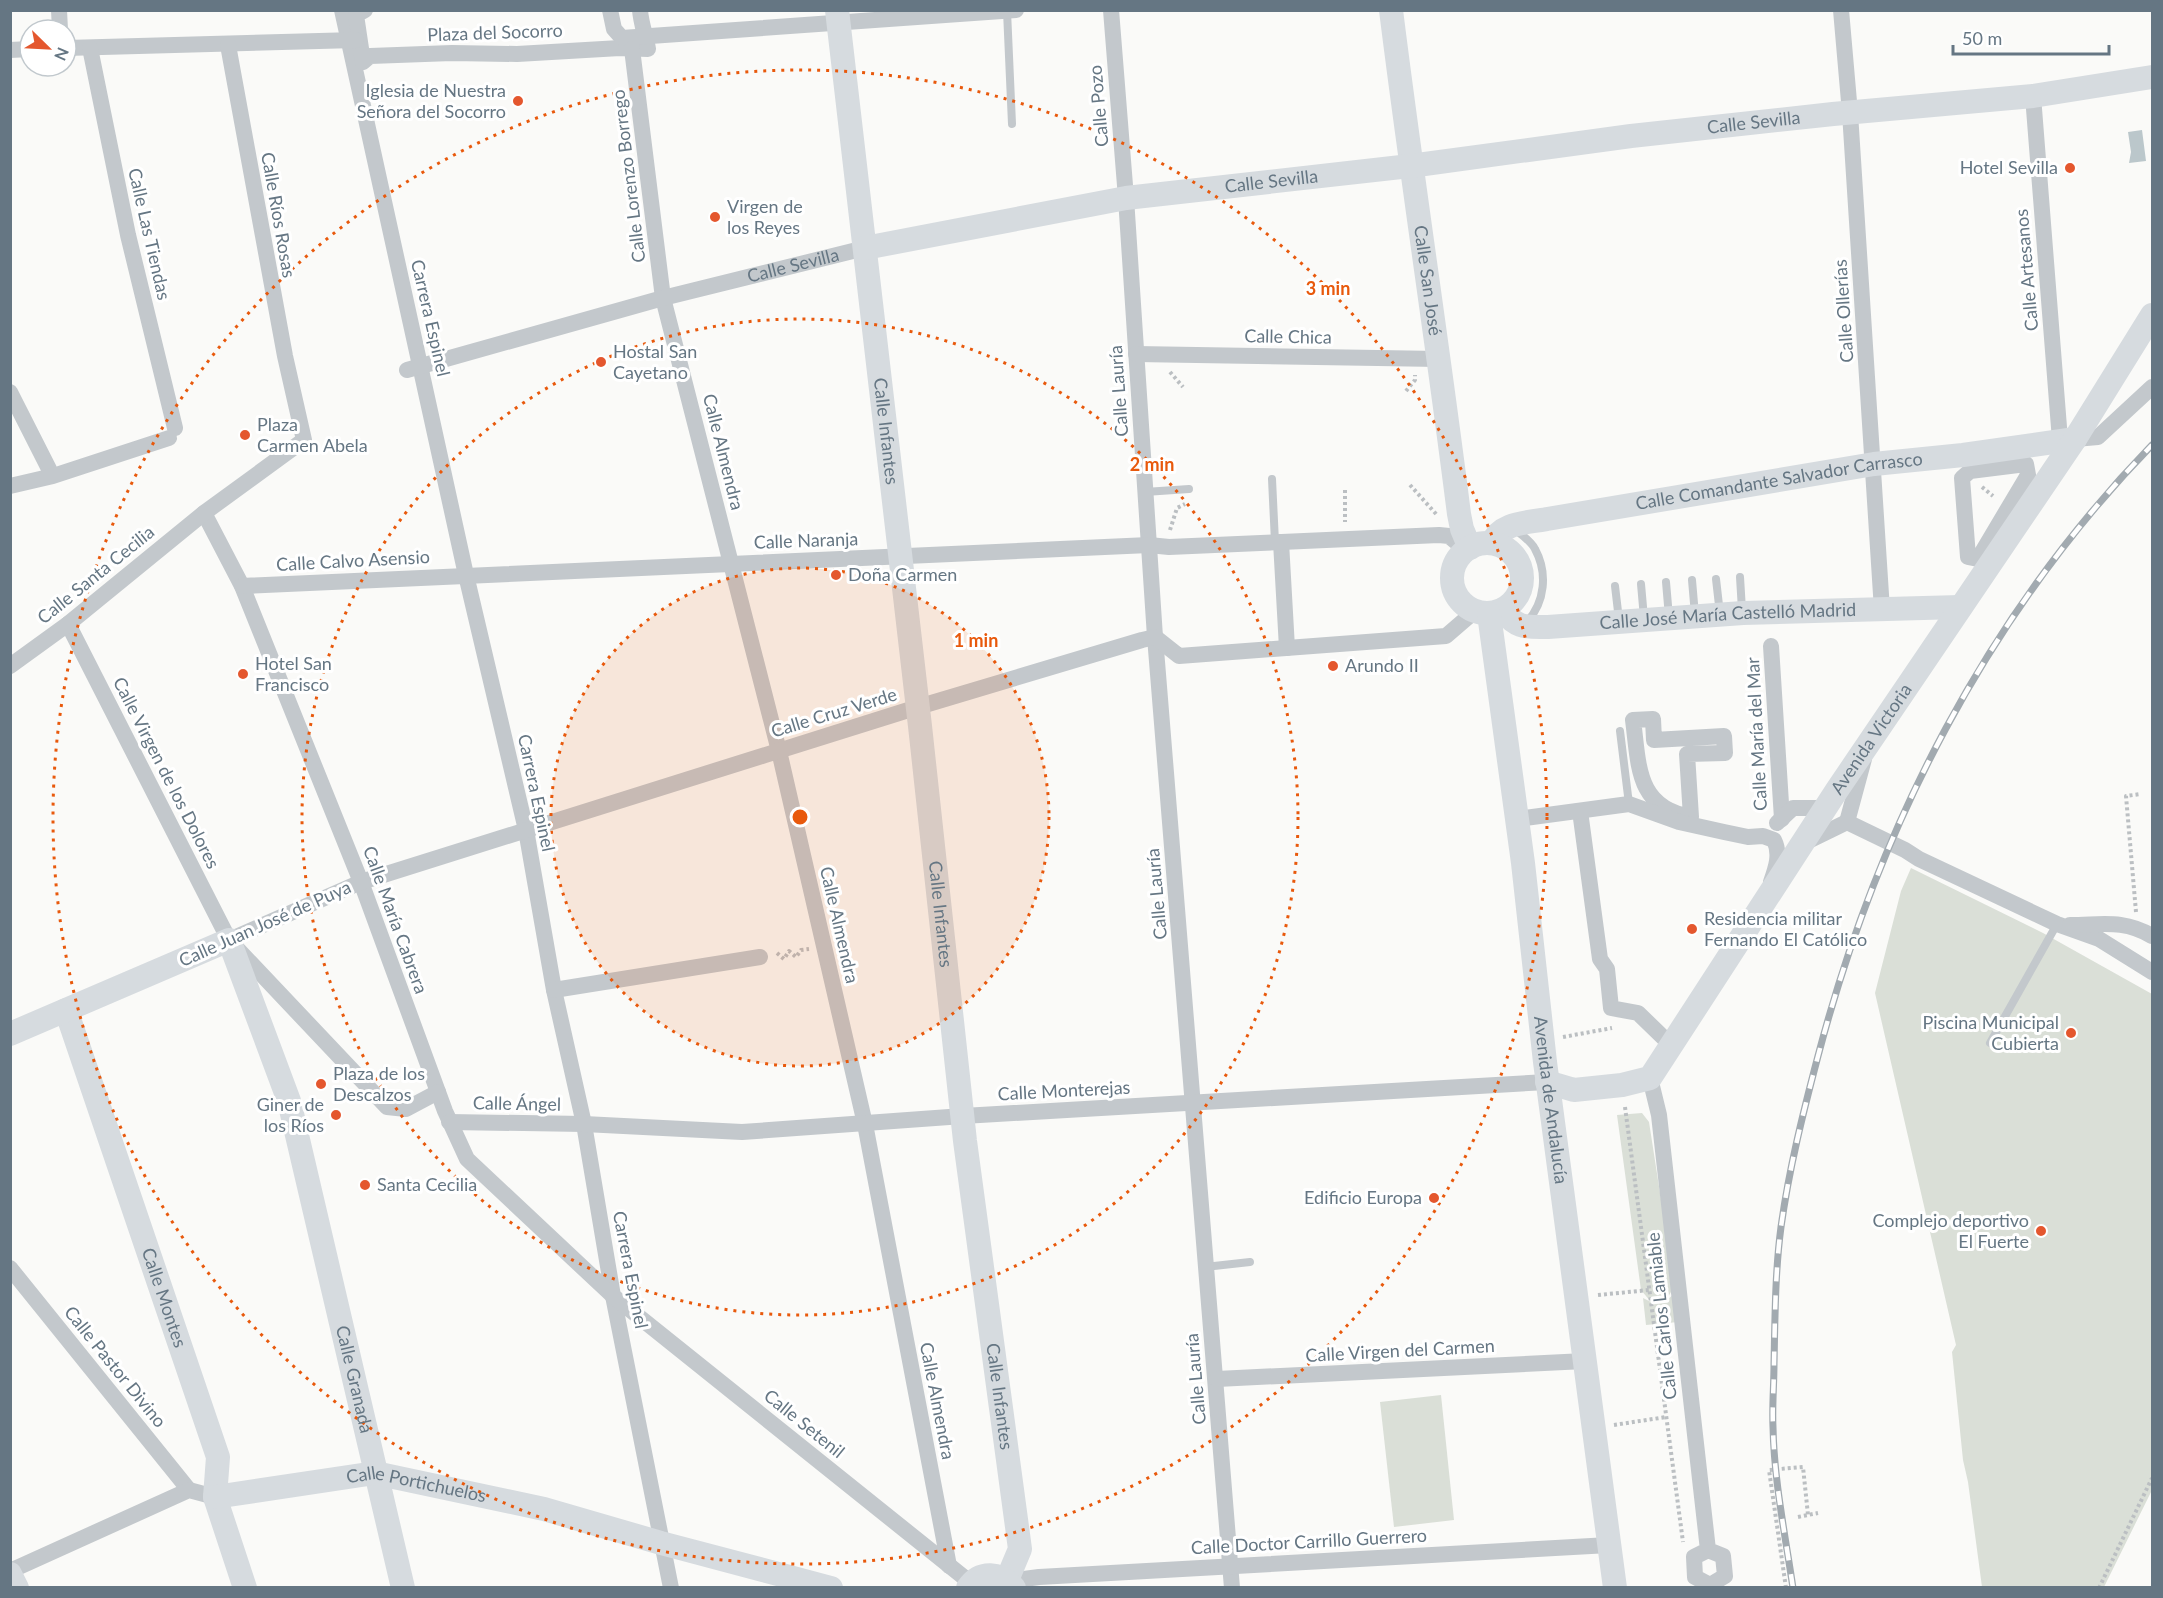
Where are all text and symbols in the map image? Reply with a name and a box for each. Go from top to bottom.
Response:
north arrow [18,18,78,78]
scale bar [1953,18,2109,56]
street label: Plaza del Socorro [427,19,563,45]
text: 50 m [1962,27,2002,49]
text: N [51,45,73,64]
street label: Calle Pozo [1083,64,1113,148]
place label: Iglesia de Nuestra Señora del Socorro [357,79,506,122]
street label: Calle Lorenzo Borrego [606,88,650,264]
marker: Iglesia de Nuestra Señora del Socorro [511,94,525,108]
street label: Calle Sevilla [1706,106,1801,138]
street label: Calle Ríos Rosas [257,150,301,280]
place label: Hotel Sevilla [1960,156,2058,178]
marker: Hotel Sevilla [2063,161,2077,175]
street label: Calle Sevilla [1223,164,1319,197]
street label: Calle Las Tiendas [124,166,176,302]
place label: Virgen de los Reyes [727,195,803,238]
street label: Calle Artesanos [2010,208,2042,332]
marker: Virgen de los Reyes [708,210,722,224]
street label: Calle San José [1410,224,1447,337]
street label: Calle Sevilla [745,243,841,287]
street label: Carrera Espinel [407,257,455,378]
street label: Calle Ollerías [1828,259,1858,363]
text: 3 min [1306,277,1350,299]
street label: Calle Chica [1244,324,1332,348]
place label: Hostal San Cayetano [613,340,697,383]
street label: Calle Lauría [1104,345,1132,438]
marker: Hostal San Cayetano [594,355,608,369]
street label: Calle Infantes [870,377,904,486]
street label: Calle Almendra [699,391,749,512]
place label: Plaza Carmen Abela [257,413,368,456]
marker: Plaza Carmen Abela [238,428,252,442]
street label: Calle Comandante Salvador Carrasco [1634,447,1923,514]
text: 2 min [1130,453,1174,475]
street label: Calle Santa Cecilia [33,520,158,628]
street label: Calle Naranja [753,527,859,553]
street label: Calle Calvo Asensio [276,545,430,575]
place label: Doña Carmen [848,563,957,585]
marker: Doña Carmen [829,568,843,582]
street label: Calle José María Castelló Madrid [1599,598,1856,633]
text: 1 min [954,629,998,651]
place label: Hotel San Francisco [255,652,332,695]
place label: Arundo II [1345,654,1419,676]
street label: Calle María del Mar [1741,656,1771,811]
marker: Arundo II [1326,659,1340,673]
marker: Hotel San Francisco [236,667,250,681]
street label: Calle Virgen de los Dolores [109,673,225,872]
street label: Avenida Victoria [1825,679,1916,798]
street label: Calle Cruz Verde [768,682,899,742]
street label: Carrera Espinel [514,732,560,853]
centre of rings [790,807,810,827]
street label: Calle María Cabrera [359,843,433,996]
street label: Calle Lauría [1141,847,1171,941]
street label: Calle Infantes [925,859,958,969]
street label: Calle Almendra [816,864,864,985]
street label: Calle Juan José de Puya [175,875,354,971]
place label: Residencia militar Fernando El Católico [1704,907,1867,950]
marker: Residencia militar Fernando El Católico [1685,922,1699,936]
place label: Piscina Municipal Cubierta [1922,1011,2059,1054]
street label: Avenida de Andalucía [1530,1015,1573,1185]
marker: Piscina Municipal Cubierta [2064,1026,2078,1040]
place label: Plaza de los Descalzos [333,1062,425,1105]
street label: Calle Monterejas [997,1076,1131,1104]
marker: Plaza de los Descalzos [314,1077,328,1091]
street label: Calle Ángel [473,1091,561,1115]
place label: Giner de los Ríos [257,1093,324,1136]
marker: Giner de los Ríos [329,1108,343,1122]
place label: Santa Cecilia [377,1173,477,1195]
marker: Santa Cecilia [358,1178,372,1192]
place label: Edificio Europa [1304,1186,1422,1208]
marker: Edificio Europa [1427,1191,1441,1205]
street label: Carrera Espinel [609,1209,653,1331]
place label: Complejo deportivo El Fuerte [1872,1209,2029,1252]
marker: Complejo deportivo El Fuerte [2034,1224,2048,1238]
street label: Calle Carlos Lamiable [1641,1231,1681,1401]
street label: Calle Montes [138,1245,192,1350]
street label: Calle Pastor Divino [60,1301,172,1432]
street label: Calle Granada [332,1323,378,1435]
street label: Calle Lauría [1180,1332,1210,1426]
street label: Calle Virgen del Carmen [1305,1334,1495,1366]
street label: Calle Almendra [916,1340,960,1461]
street label: Calle Infantes [982,1342,1019,1451]
street label: Calle Setenil [760,1384,849,1462]
street label: Calle Portichuelos [345,1461,489,1506]
street label: Calle Doctor Carrillo Guerrero [1190,1524,1427,1558]

